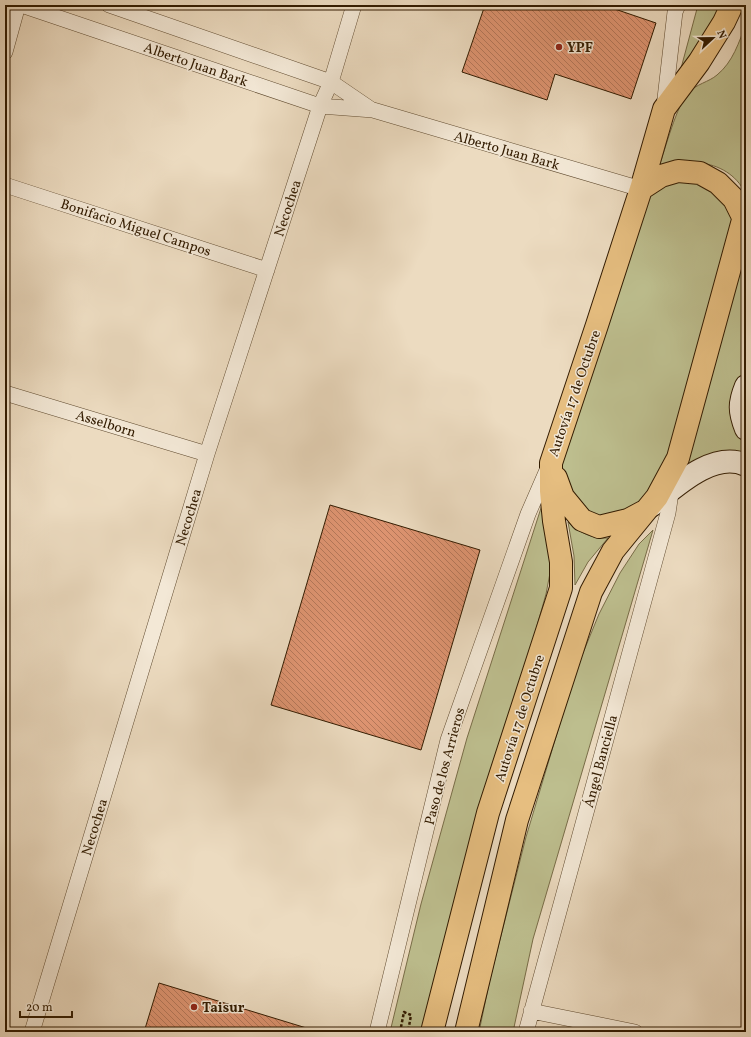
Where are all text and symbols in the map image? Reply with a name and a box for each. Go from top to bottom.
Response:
north arrow [693,18,733,58]
text: N [712,28,729,41]
street label: Alberto Juan Bark [141,39,251,92]
place label: YPF [567,39,593,58]
marker: YPF [554,42,564,52]
street label: Alberto Juan Bark [452,127,562,176]
street label: Necochea [270,178,307,239]
street label: Bonifacio Miguel Campos [58,195,213,262]
street label: Autovía 17 de Octubre [545,327,606,459]
street label: Asselborn [73,406,138,443]
street label: Necochea [172,487,207,548]
street label: Autovía 17 de Octubre [491,652,550,785]
street label: Paso de los Arrieros [421,706,470,827]
street label: Ángel Banciella [580,713,623,810]
street label: Necochea [78,797,113,858]
scale bar [20,993,72,1019]
place label: Taisur [202,999,245,1018]
text: 20 m [26,1000,53,1016]
marker: Taisur [189,1002,199,1012]

